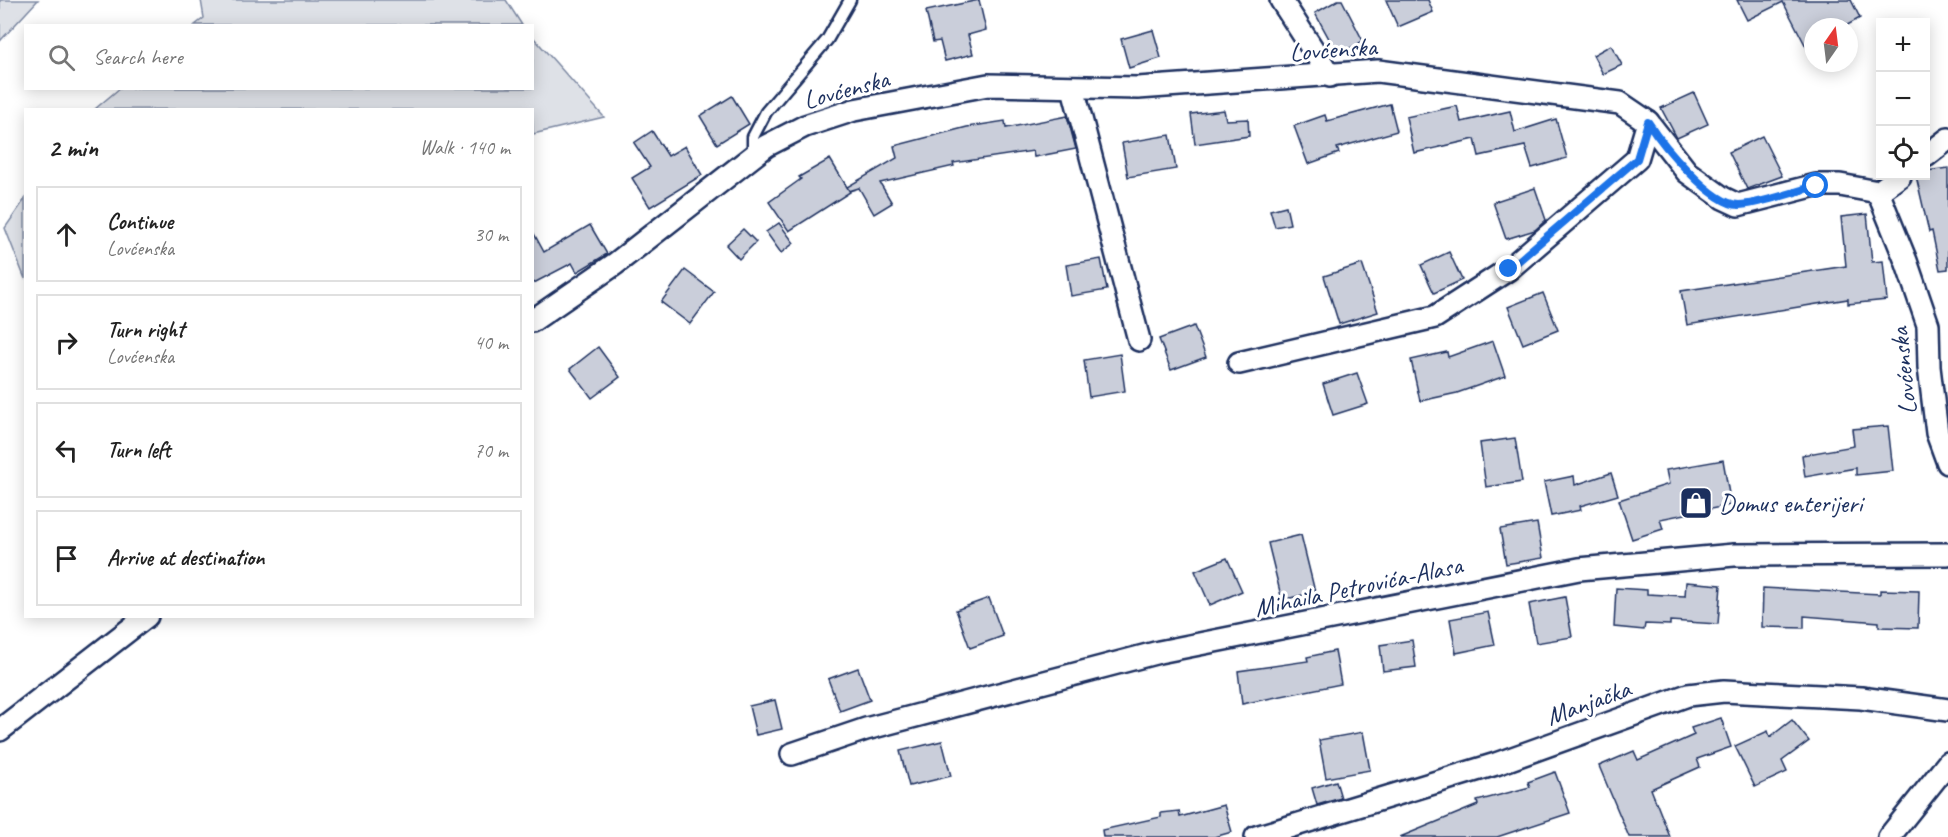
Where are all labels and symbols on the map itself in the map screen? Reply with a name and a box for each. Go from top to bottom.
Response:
north arrow [1804,18,1858,72]
street label: Lovćenska [1288,30,1379,69]
street label: Lovćenska [800,62,894,117]
route start [1802,172,1828,198]
route end [1495,255,1521,281]
street label: Lovćenska [1882,324,1924,416]
shop icon: Domus enterijeri [1678,485,1714,521]
place label: Domus enterijeri [1719,487,1865,520]
street label: Mihaila Petrovića-Alasa [1251,548,1467,625]
street label: Manjačka [1541,671,1637,733]

